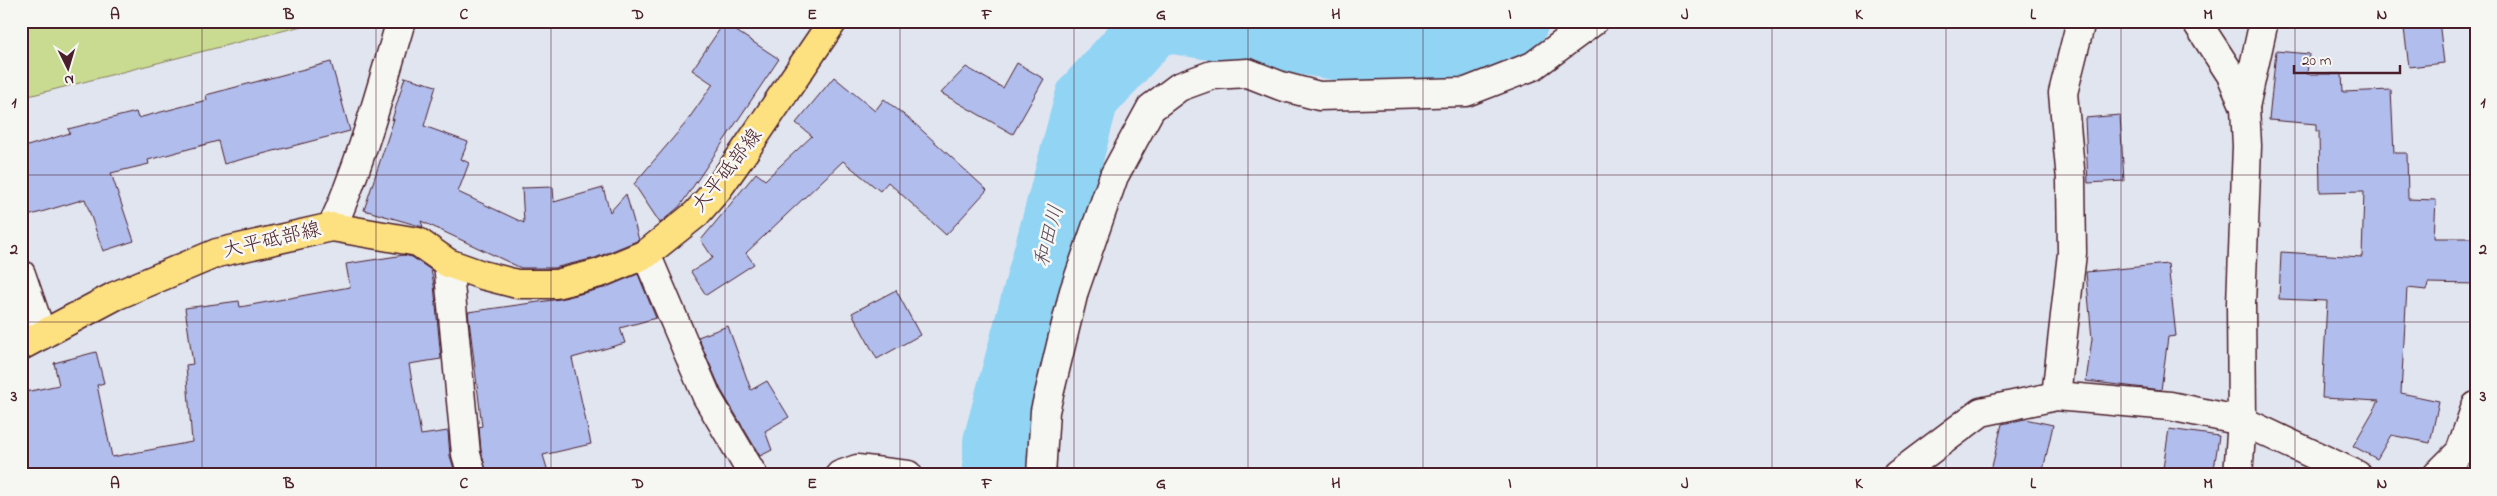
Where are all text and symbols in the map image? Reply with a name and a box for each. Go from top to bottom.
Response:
text: A [110,3,120,27]
text: B [283,3,295,27]
text: C [460,3,469,27]
text: D [631,3,644,27]
text: E [807,3,817,27]
text: F [981,3,993,27]
text: G [1156,3,1166,27]
text: H [1331,3,1341,27]
text: I [1508,3,1512,27]
text: J [1681,3,1689,27]
text: K [1855,3,1864,27]
text: L [2030,3,2037,27]
text: M [2203,3,2213,27]
text: N [2377,3,2388,27]
north arrow [42,42,92,92]
scale bar [2294,42,2401,74]
text: 20 m [2302,50,2332,72]
text: N [63,69,75,90]
text: 1 [11,91,17,115]
text: 1 [2480,91,2486,115]
street label: 大平砥部線 [686,123,770,219]
water label: 和田川 [1027,202,1073,270]
street label: 大平砥部線 [220,216,324,266]
text: 2 [9,238,18,262]
text: 2 [2478,238,2487,262]
text: 3 [10,385,18,409]
text: 3 [2479,385,2487,409]
text: A [110,472,120,496]
text: B [283,472,295,496]
text: C [460,472,469,496]
text: D [631,472,644,496]
text: E [807,472,817,496]
text: F [981,472,993,496]
text: G [1156,472,1166,496]
text: H [1331,472,1341,496]
text: I [1508,472,1512,496]
text: J [1681,472,1689,496]
text: K [1855,472,1864,496]
text: L [2030,472,2037,496]
text: M [2203,472,2213,496]
text: N [2377,472,2388,496]

